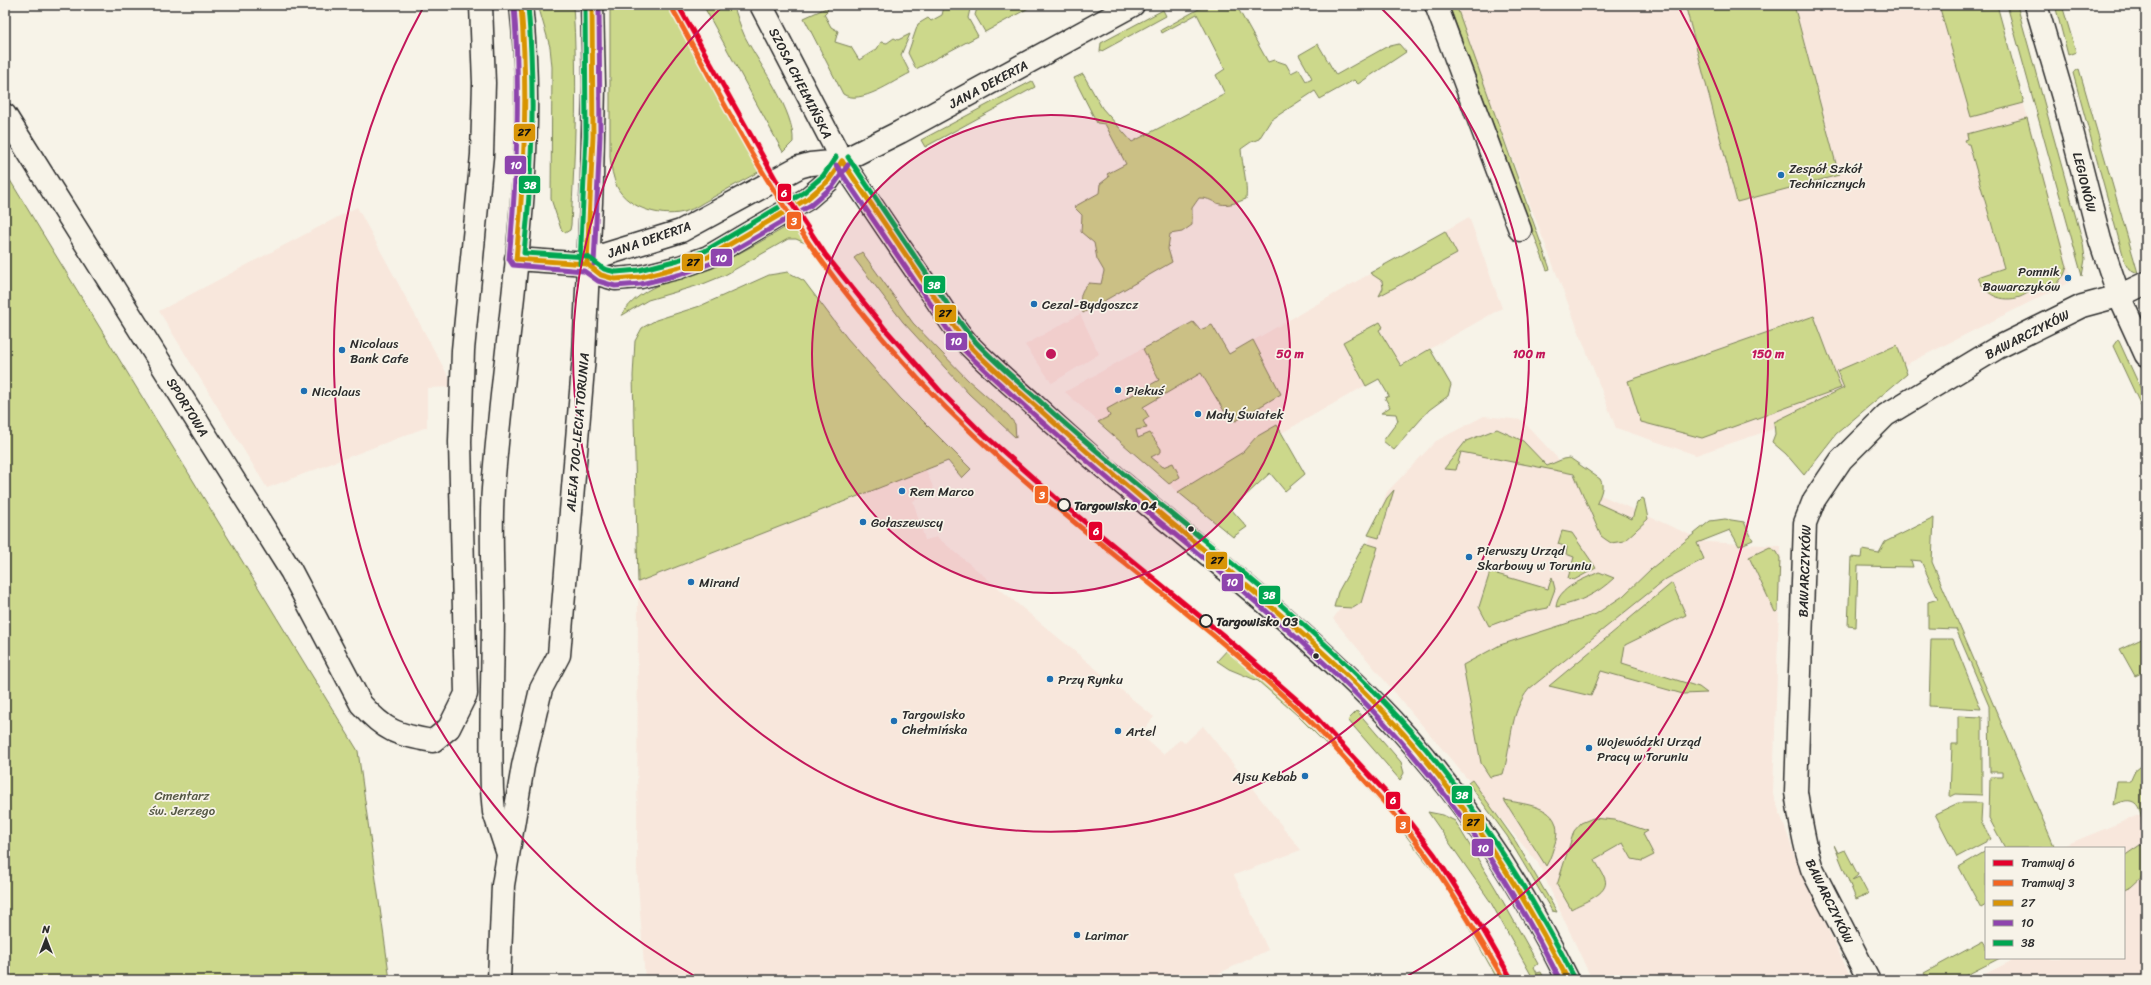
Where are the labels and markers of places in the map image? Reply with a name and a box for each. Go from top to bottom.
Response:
place label: Zespół Szkół Technicznych [1789,157,1866,195]
marker: Zespół Szkół Technicznych [1776,170,1786,180]
place label: Pomnik Bawarczyków [1983,260,2061,298]
marker: Pomnik Bawarczyków [2063,273,2073,283]
place label: Cezal-Bydgoszcz [1042,293,1139,316]
marker: Cezal-Bydgoszcz [1029,299,1039,309]
place label: Nicolaus Bank Cafe [350,332,409,370]
marker: Nicolaus Bank Cafe [337,345,347,355]
centre of rings [1044,347,1058,361]
place label: Piekuś [1126,379,1166,402]
place label: Nicolaus [312,380,361,403]
marker: Piekuś [1113,385,1123,395]
marker: Nicolaus [299,386,309,396]
place label: Mały Światek [1206,403,1284,426]
marker: Mały Światek [1193,409,1203,419]
place label: Rem Marco [910,480,974,503]
marker: Rem Marco [897,486,907,496]
place label: Targowisko 04 [1074,494,1158,517]
marker: Targowisko 04 [1057,498,1071,512]
place label: Gołaszewscy [871,511,943,534]
marker: Gołaszewscy [858,517,868,527]
unlabelled marker [1186,524,1196,534]
place label: Pierwszy Urząd Skarbowy w Toruniu [1477,539,1591,577]
marker: Pierwszy Urząd Skarbowy w Toruniu [1464,552,1474,562]
place label: Mirand [699,571,740,594]
marker: Mirand [686,577,696,587]
place label: Targowisko 03 [1216,610,1299,633]
marker: Targowisko 03 [1199,614,1213,628]
unlabelled marker [1311,651,1321,661]
place label: Przy Rynku [1058,668,1123,691]
marker: Przy Rynku [1045,674,1055,684]
place label: Targowisko Chełmińska [902,703,968,741]
marker: Targowisko Chełmińska [889,716,899,726]
place label: Artel [1125,720,1156,743]
marker: Artel [1113,726,1123,736]
place label: Wojewódzki Urząd Pracy w Toruniu [1597,730,1702,768]
marker: Wojewódzki Urząd Pracy w Toruniu [1584,743,1594,753]
place label: Ajsu Kebab [1232,765,1297,788]
marker: Ajsu Kebab [1300,771,1310,781]
place label: Larimar [1085,924,1129,947]
marker: Larimar [1072,930,1082,940]

